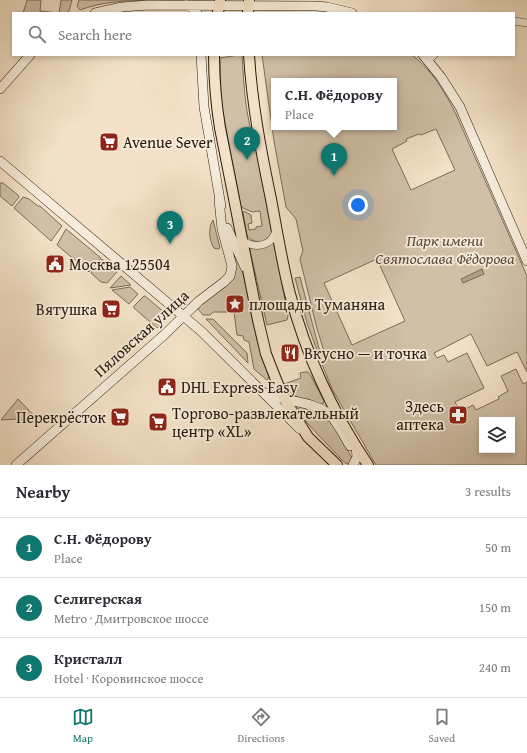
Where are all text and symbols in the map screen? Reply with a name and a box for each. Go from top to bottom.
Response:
search box [12,12,515,56]
icon: search [26,23,48,45]
text: Search here [58,24,132,45]
popup [271,78,397,130]
text: С.Н. Фёдорову [285,84,383,105]
text: Place [285,105,314,124]
pin: 2 [234,127,260,160]
place label: Avenue Sever [123,130,213,154]
supermarket icon: Avenue Sever [98,131,120,153]
pin: 1 [321,143,347,176]
your location [348,195,368,215]
pin: 3 [157,211,183,244]
park label: Парк имени Святослава Фёдорова [375,228,515,270]
place label: Москва 125504 [69,252,171,276]
public building icon: Москва 125504 [44,253,66,275]
street label: Пяловская улица [88,283,194,382]
place label: площадь Туманяна [249,292,386,316]
place icon: площадь Туманяна [224,293,246,315]
place label: Вятушка [36,297,97,321]
supermarket icon: Вятушка [100,298,122,320]
place label: Вкусно — и точка [304,341,428,365]
restaurant icon: Вкусно — и точка [279,342,301,364]
place label: DHL Express Easy [181,375,298,399]
public building icon: DHL Express Easy [156,376,178,398]
place label: Здесь аптека [396,394,444,436]
place label: Торгово-развлекательный центр «XL» [172,401,360,443]
pharmacy icon: Здесь аптека [447,404,469,426]
place label: Перекрёсток [16,405,107,429]
supermarket icon: Перекрёсток [109,406,131,428]
supermarket icon: Торгово-развлекательный центр «XL» [147,411,169,433]
map controls [479,417,515,453]
button: layers [479,417,515,453]
text: Nearby [16,479,70,504]
text: 3 results [465,482,511,501]
text: С.Н. Фёдорову [54,528,152,549]
text: 1 [26,538,32,557]
text: 50 m [485,538,511,557]
text: Place [54,549,83,568]
text: Селигерская [54,588,142,609]
text: 2 [26,598,32,617]
text: 150 m [479,598,511,617]
text: Metro · Дмитровское шоссе [54,609,209,628]
text: Кристалл [54,648,122,669]
text: 3 [26,658,32,677]
text: 240 m [479,658,511,677]
text: Hotel · Коровинское шоссе [54,669,204,688]
tab: Map [72,706,94,746]
tab: Directions [238,706,285,746]
tab: Saved [428,706,455,746]

